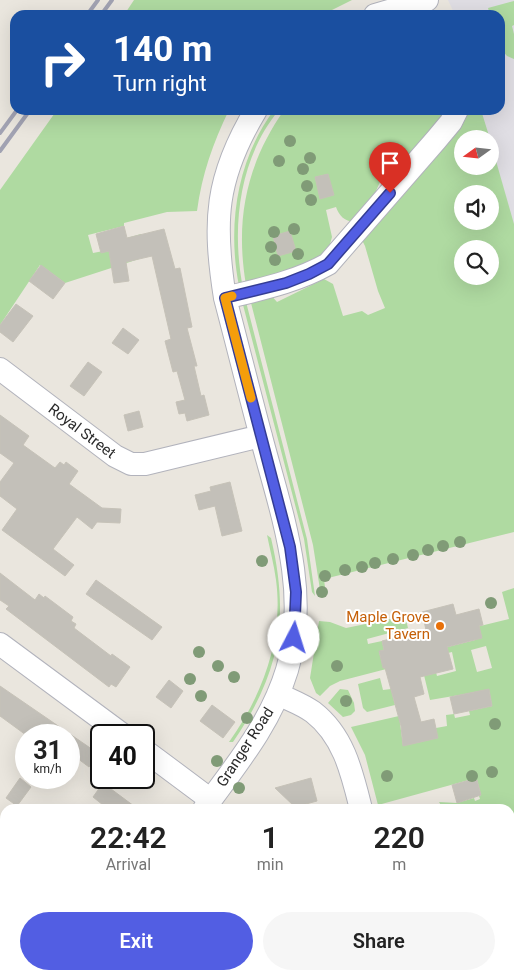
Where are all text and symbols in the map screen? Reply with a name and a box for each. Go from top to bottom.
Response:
text: 140 m [113,29,212,70]
icon: right [30,30,95,95]
text: Turn right [113,71,207,96]
north arrow [454,130,499,175]
map controls [454,130,499,285]
pin [369,142,411,193]
icon: arrive [376,149,404,177]
button: sound [454,185,499,230]
button: search [454,240,499,285]
street label: Royal Street [45,400,119,462]
place label: Maple Grove Tavern [346,608,430,643]
position arrow [267,611,319,663]
marker: Maple Grove Tavern [434,620,446,632]
street label: Granger Road [213,704,277,790]
speed limit sign: 40 [90,724,155,789]
text: 31 [33,736,62,765]
text: km/h [33,762,62,776]
text: 22:42 [90,820,167,855]
text: 1 [262,820,279,855]
text: 220 [374,820,425,855]
text: Arrival [106,855,151,874]
text: min [257,855,284,874]
text: m [392,855,406,874]
button: Exit [20,912,253,970]
button: Share [263,912,495,970]

